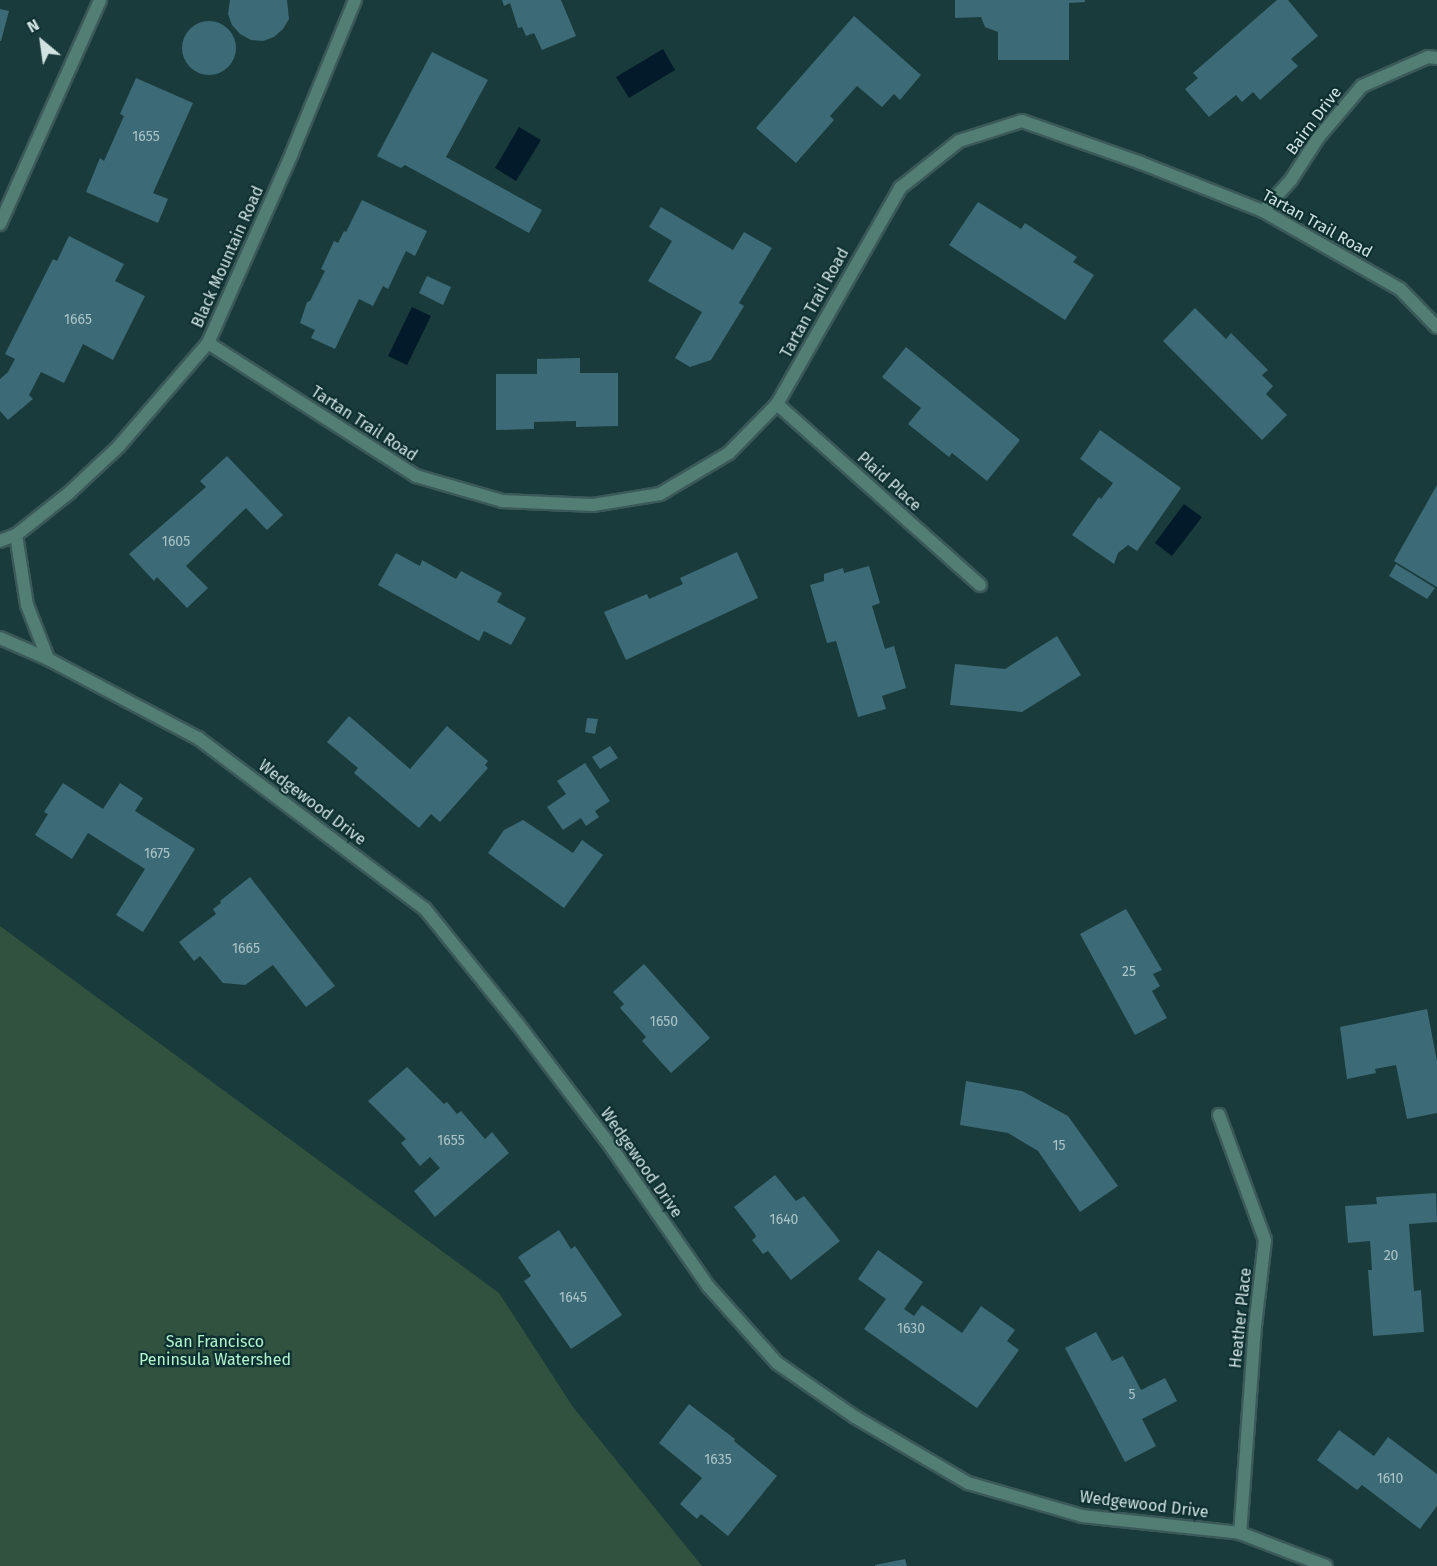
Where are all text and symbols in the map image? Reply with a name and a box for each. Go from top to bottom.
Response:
north arrow [12,12,72,72]
text: N [24,15,42,37]
street label: Bairn Drive [1282,83,1346,159]
house number: 1655 [132,129,160,145]
street label: Black Mountain Road [188,183,268,331]
street label: Tartan Trail Road [1259,186,1375,262]
street label: Tartan Trail Road [777,245,853,361]
house number: 1665 [64,312,92,328]
street label: Tartan Trail Road [307,383,421,465]
street label: Plaid Place [853,448,925,516]
house number: 1605 [162,534,190,550]
street label: Wedgewood Drive [254,756,370,850]
house number: 1675 [144,846,170,862]
house number: 1665 [232,941,260,957]
house number: 25 [1122,964,1136,980]
house number: 1650 [650,1014,678,1030]
street label: Wedgewood Drive [596,1104,686,1222]
house number: 1655 [437,1133,465,1149]
house number: 15 [1052,1138,1066,1154]
house number: 1640 [770,1212,798,1228]
house number: 20 [1384,1248,1398,1264]
street label: Heather Place [1226,1267,1256,1369]
house number: 1645 [559,1290,587,1306]
house number: 1630 [897,1321,925,1337]
park label: San Francisco Peninsula Watershed [139,1332,291,1370]
house number: 5 [1128,1387,1136,1403]
house number: 1635 [704,1452,732,1468]
house number: 1610 [1377,1471,1403,1487]
street label: Wedgewood Drive [1079,1488,1209,1522]

